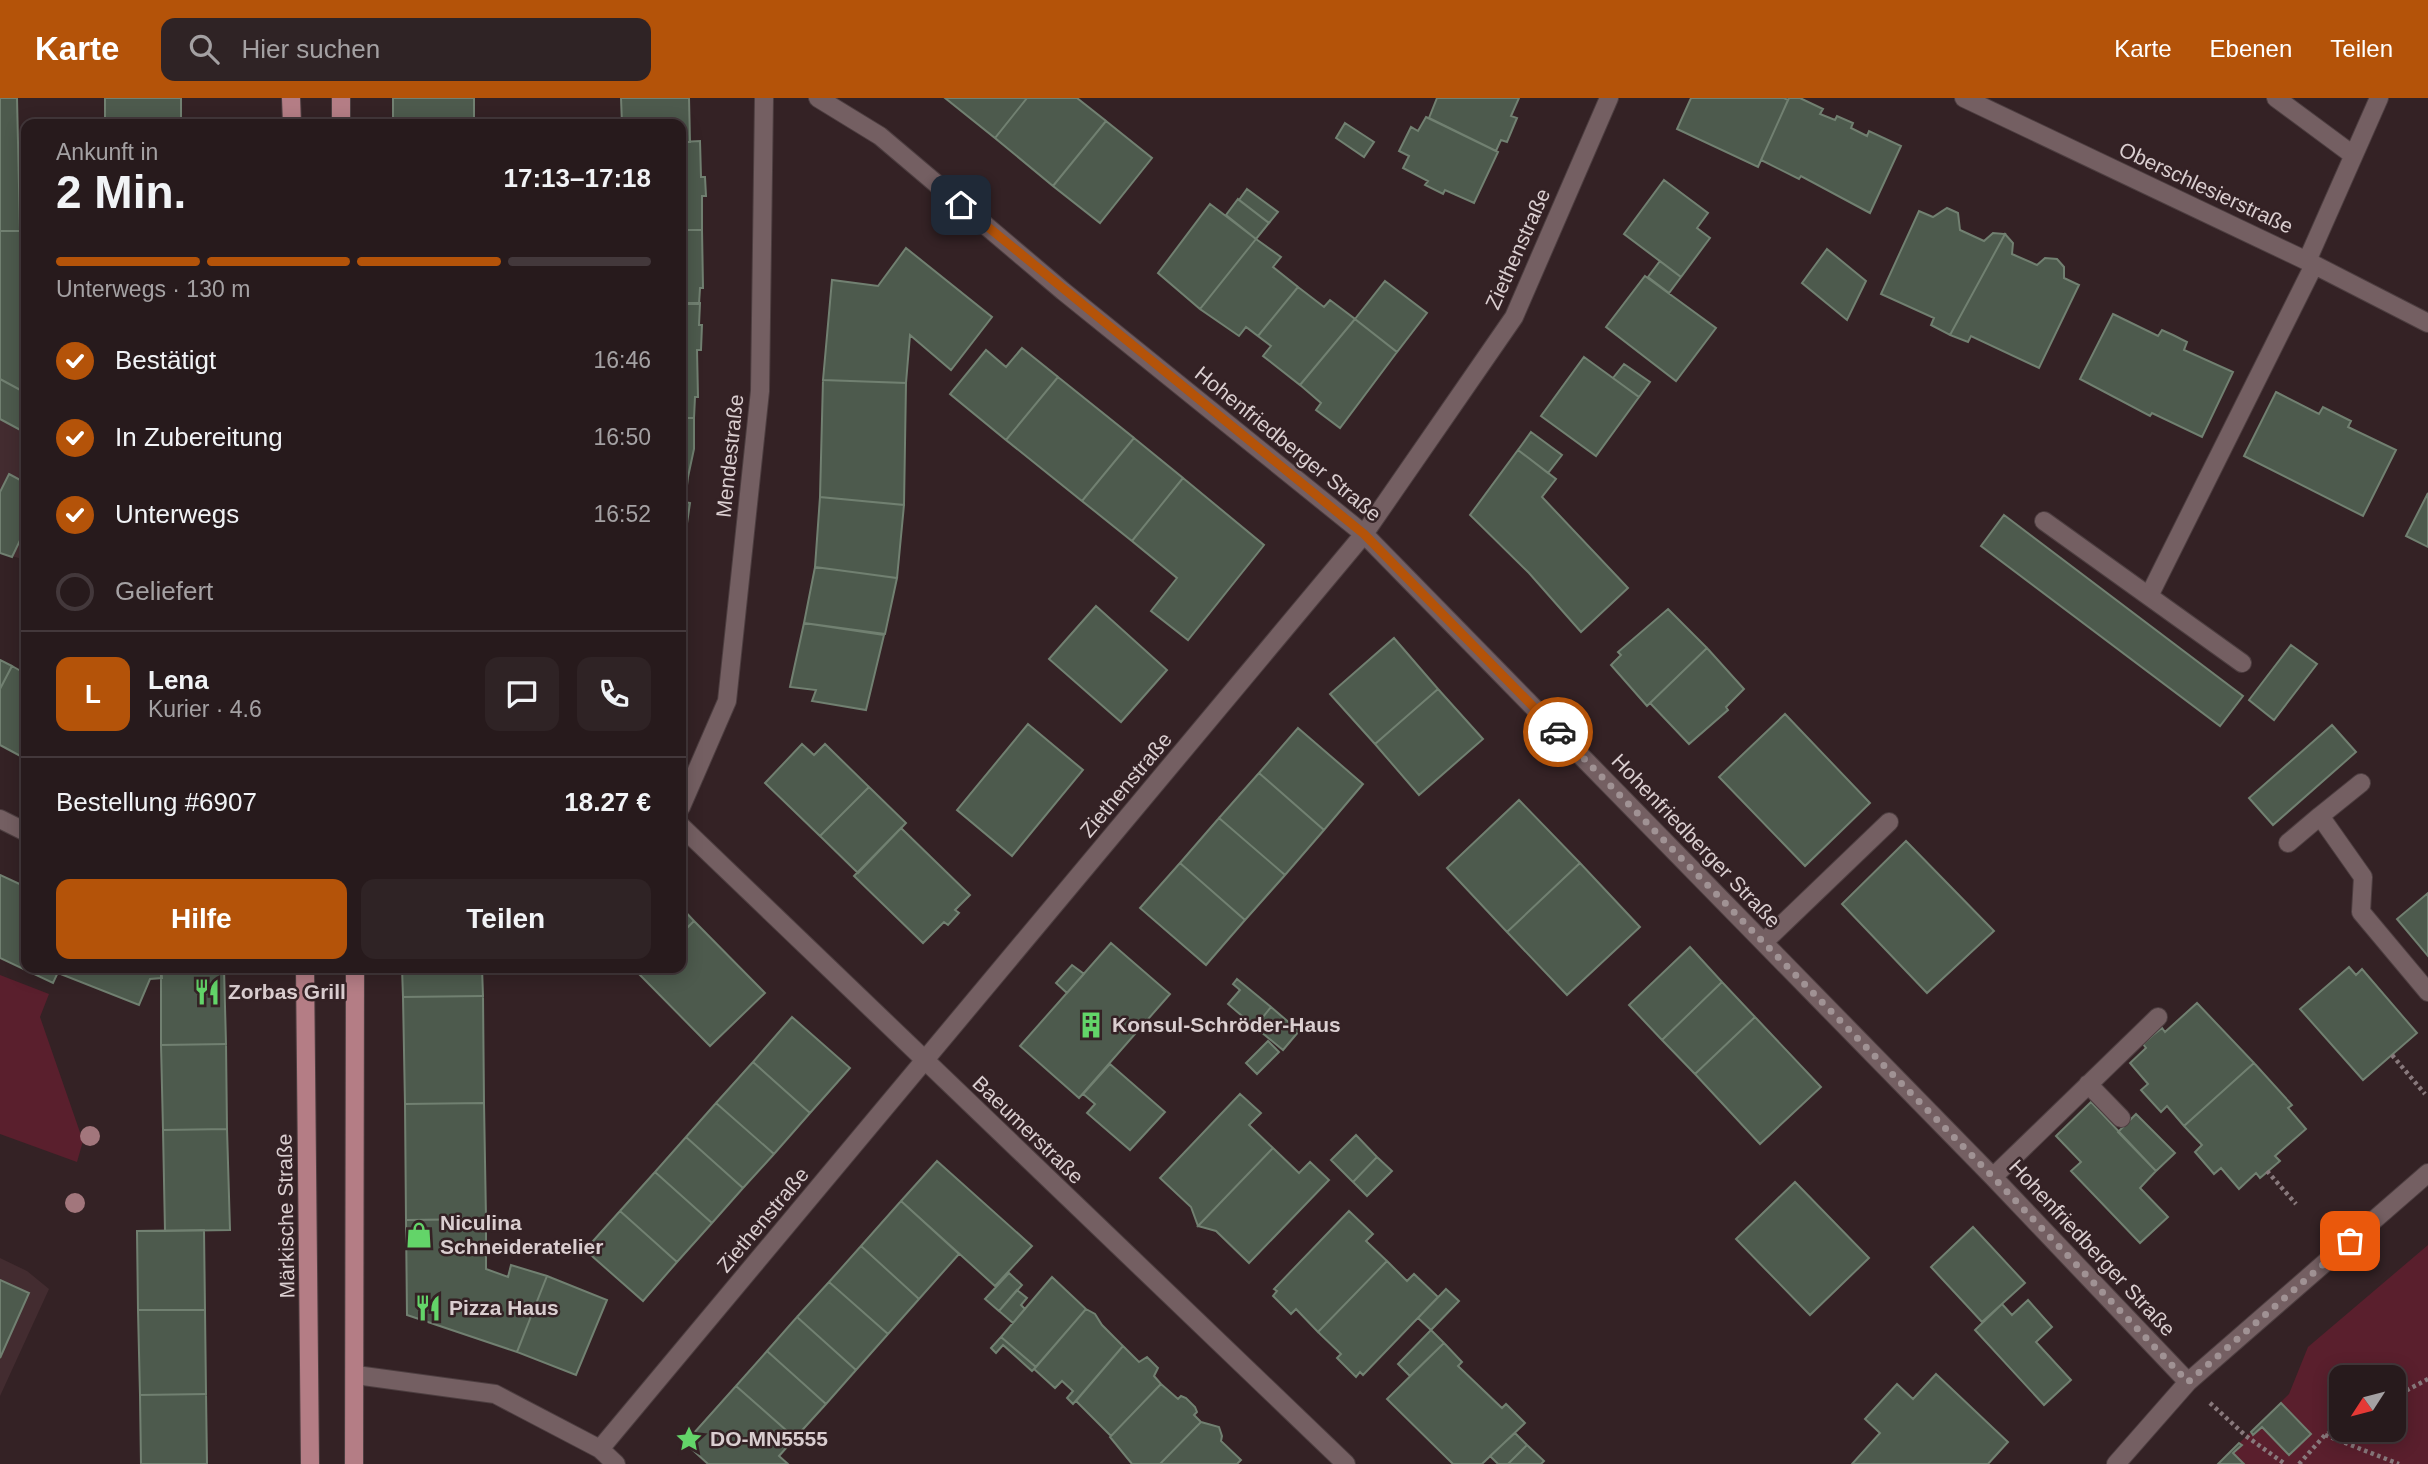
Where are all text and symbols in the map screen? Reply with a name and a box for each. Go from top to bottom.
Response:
search box [161,18,651,81]
text: Karte [35,30,119,67]
icon: search [185,30,223,68]
text: Hier suchen [241,34,380,64]
text: Karte [2114,35,2172,62]
text: Ebenen [2210,35,2292,62]
text: Teilen [2330,35,2393,62]
street label: Oberschlesierstraße [2116,137,2297,238]
text: Ankunft in [56,139,158,165]
text: 17:13–17:18 [504,163,651,193]
text: 2 Min. [56,166,186,218]
pin [931,175,991,235]
street label: Ziethenstraße [1481,185,1554,313]
icon: home [942,186,980,224]
text: Unterwegs · 130 m [56,276,250,302]
icon: check [56,342,94,380]
text: Bestätigt [115,345,216,375]
text: 16:46 [593,347,651,373]
street label: Hohenfriedberger Straße [1191,362,1386,526]
street label: Mendestraße [712,393,747,519]
icon: check [56,419,94,457]
text: In Zubereitung [115,422,283,452]
text: 16:50 [593,424,651,450]
icon: check [56,496,94,534]
text: Unterwegs [115,499,239,529]
text: 16:52 [593,501,651,527]
text: Geliefert [115,576,213,606]
button: chat [485,657,559,731]
button: phone [577,657,651,731]
text: Lena [148,665,209,695]
text: L [85,679,101,709]
text: Kurier · 4.6 [148,696,262,722]
courier [1523,697,1593,767]
icon: car [1539,713,1577,751]
street label: Ziethenstraße [1075,728,1176,842]
street label: Hohenfriedberger Straße [1607,749,1785,932]
text: Bestellung #6907 [56,787,257,817]
text: 18.27 € [564,787,651,817]
button: Hilfe [56,879,347,959]
button: Teilen [361,879,651,959]
restaurant icon: Zorbas Grill [192,977,222,1007]
place label: Zorbas Grill [228,980,346,1003]
building icon: Konsul-Schröder-Haus [1076,1010,1106,1040]
place label: Konsul-Schröder-Haus [1112,1013,1341,1036]
street label: Baeumerstraße [968,1071,1088,1188]
street label: Märkische Straße [273,1134,298,1298]
street label: Hohenfriedberger Straße [2005,1155,2180,1340]
street label: Ziethenstraße [712,1163,813,1277]
place label: Niculina Schneideratelier [440,1211,603,1258]
pin [2320,1211,2380,1271]
shop icon: Niculina Schneideratelier [404,1220,434,1250]
icon: bag [2331,1222,2369,1260]
restaurant icon: Pizza Haus [413,1293,443,1323]
place label: Pizza Haus [449,1296,559,1319]
north arrow [2329,1365,2406,1442]
map controls [2329,1365,2406,1442]
place icon: DO-MN5555 [674,1424,704,1454]
place label: DO-MN5555 [710,1427,828,1450]

